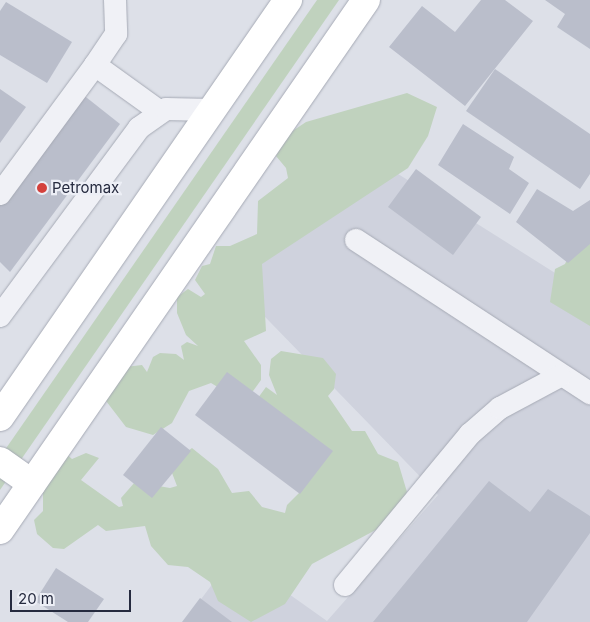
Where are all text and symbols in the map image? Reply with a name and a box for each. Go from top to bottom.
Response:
place label: Petromax [52,179,119,197]
marker: Petromax [36,182,48,194]
scale bar [12,580,134,612]
text: 20 m [18,589,54,608]

